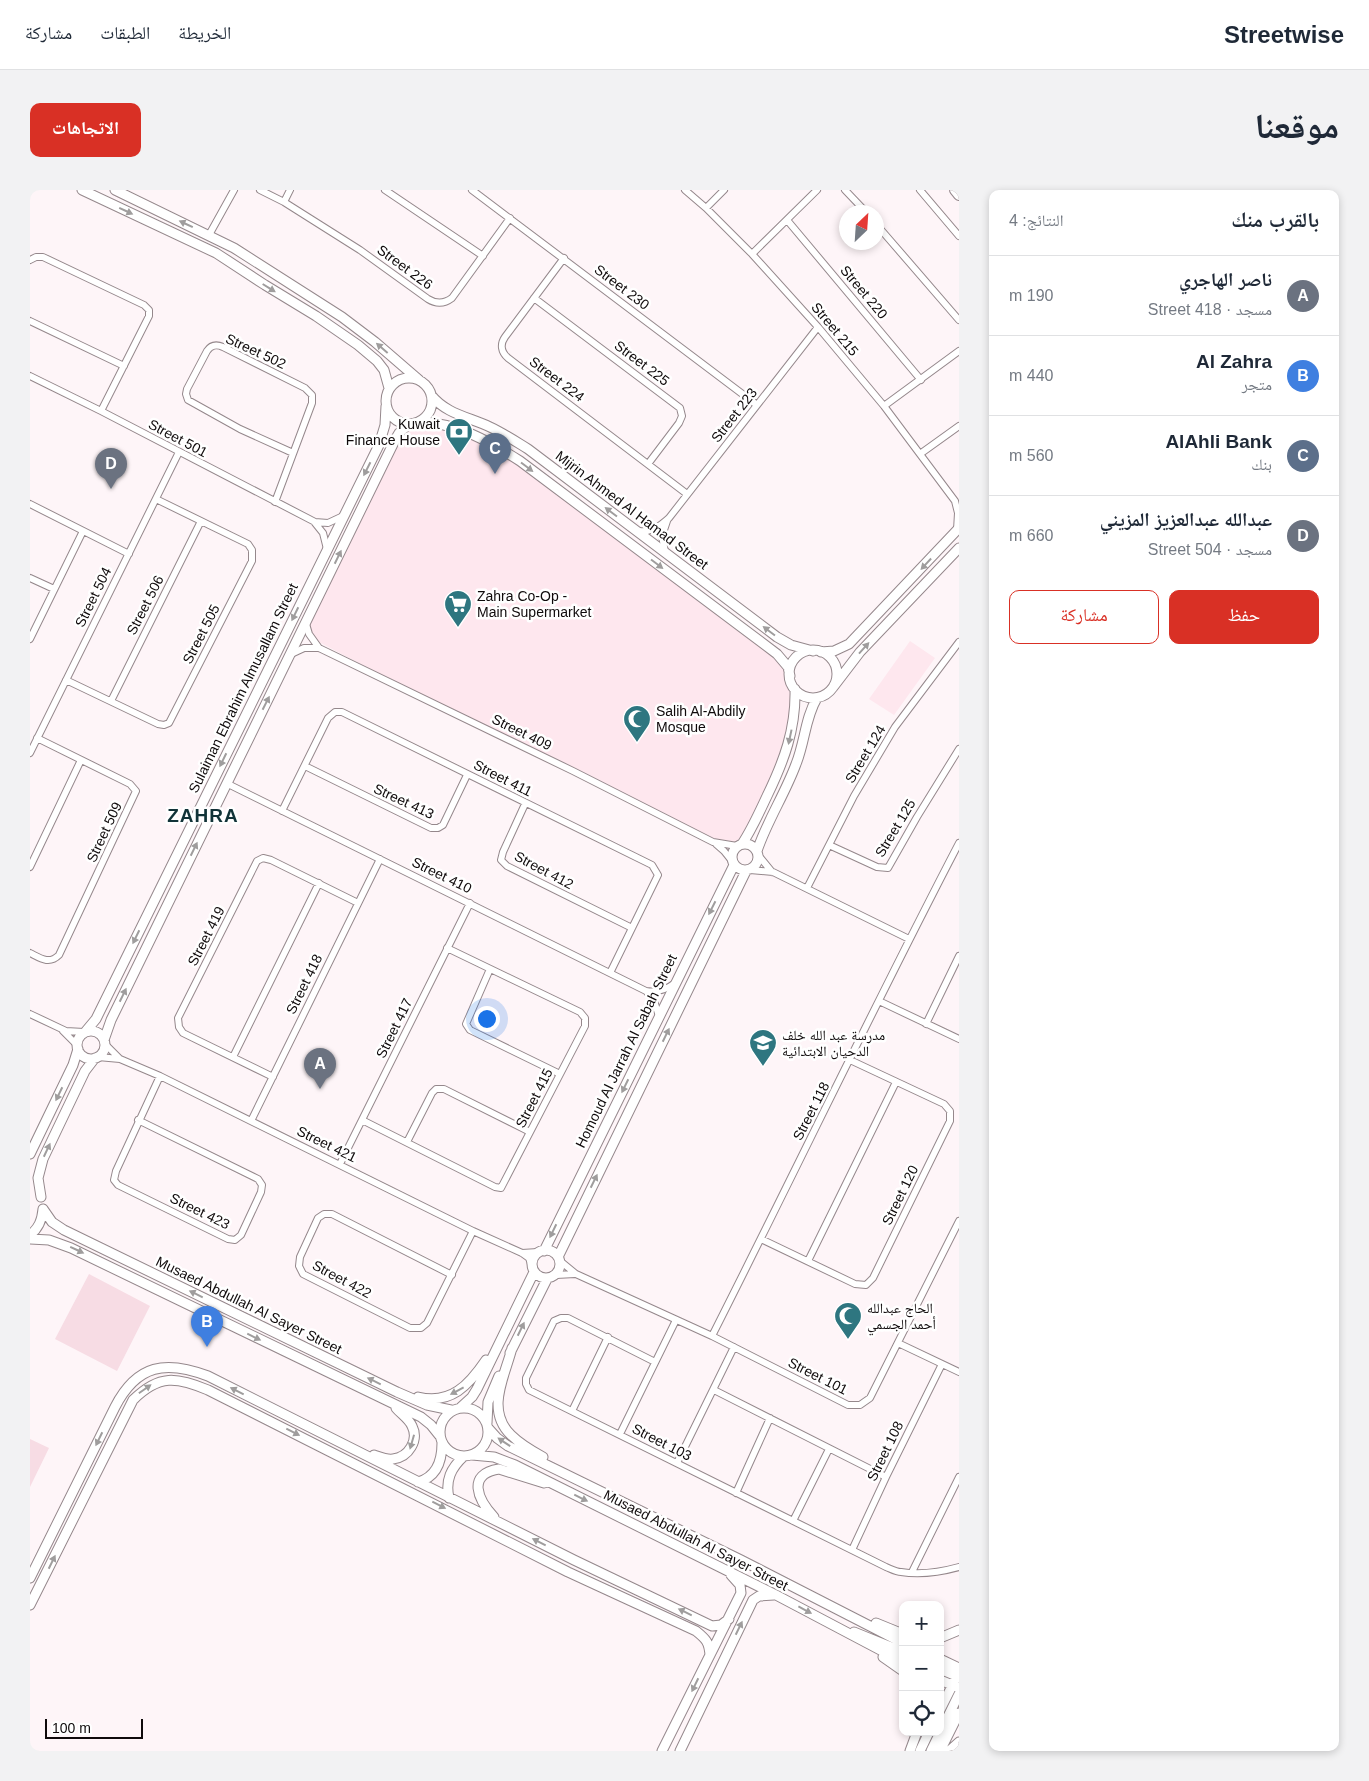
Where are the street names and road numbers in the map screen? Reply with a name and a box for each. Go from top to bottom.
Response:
street label: Street 226 [374,242,436,293]
street label: Street 230 [591,261,653,313]
street label: Street 220 [837,262,891,322]
street label: Street 215 [808,299,862,359]
street label: Street 502 [223,330,289,372]
street label: Street 225 [611,337,673,389]
street label: Street 224 [526,353,588,405]
street label: Street 223 [708,384,760,445]
street label: Street 501 [146,416,210,460]
street label: Mijrin Ahmed Al Hamad Street [553,447,711,573]
street label: Street 504 [72,564,114,630]
street label: Street 506 [123,572,167,637]
street label: Sulaiman Ebrahim Almusallam Street [185,581,301,795]
street label: Street 505 [179,601,223,666]
street label: Street 409 [489,711,555,753]
street label: Street 124 [842,722,889,786]
street label: Street 411 [471,756,535,800]
street label: Street 413 [371,780,437,822]
street label: Street 125 [872,796,919,860]
street label: Street 509 [83,799,125,865]
street label: Street 412 [512,848,576,892]
street label: Street 410 [409,854,475,896]
street label: Street 419 [184,903,228,968]
street label: Street 418 [283,951,325,1017]
street label: Homoud Al Jarrah Al Sabah Street [572,952,680,1150]
street label: Street 417 [373,995,415,1061]
street label: Street 415 [512,1065,556,1130]
street label: Street 118 [789,1079,833,1143]
street label: Street 421 [294,1123,360,1165]
street label: Street 120 [879,1162,921,1228]
street label: Street 423 [167,1190,233,1232]
street label: Musaed Abdullah Al Sayer Street [154,1253,345,1357]
street label: Street 422 [310,1257,374,1301]
street label: Street 101 [786,1354,851,1398]
street label: Street 108 [864,1418,906,1484]
street label: Street 103 [630,1420,695,1464]
street label: Musaed Abdullah Al Sayer Street [601,1486,791,1594]

